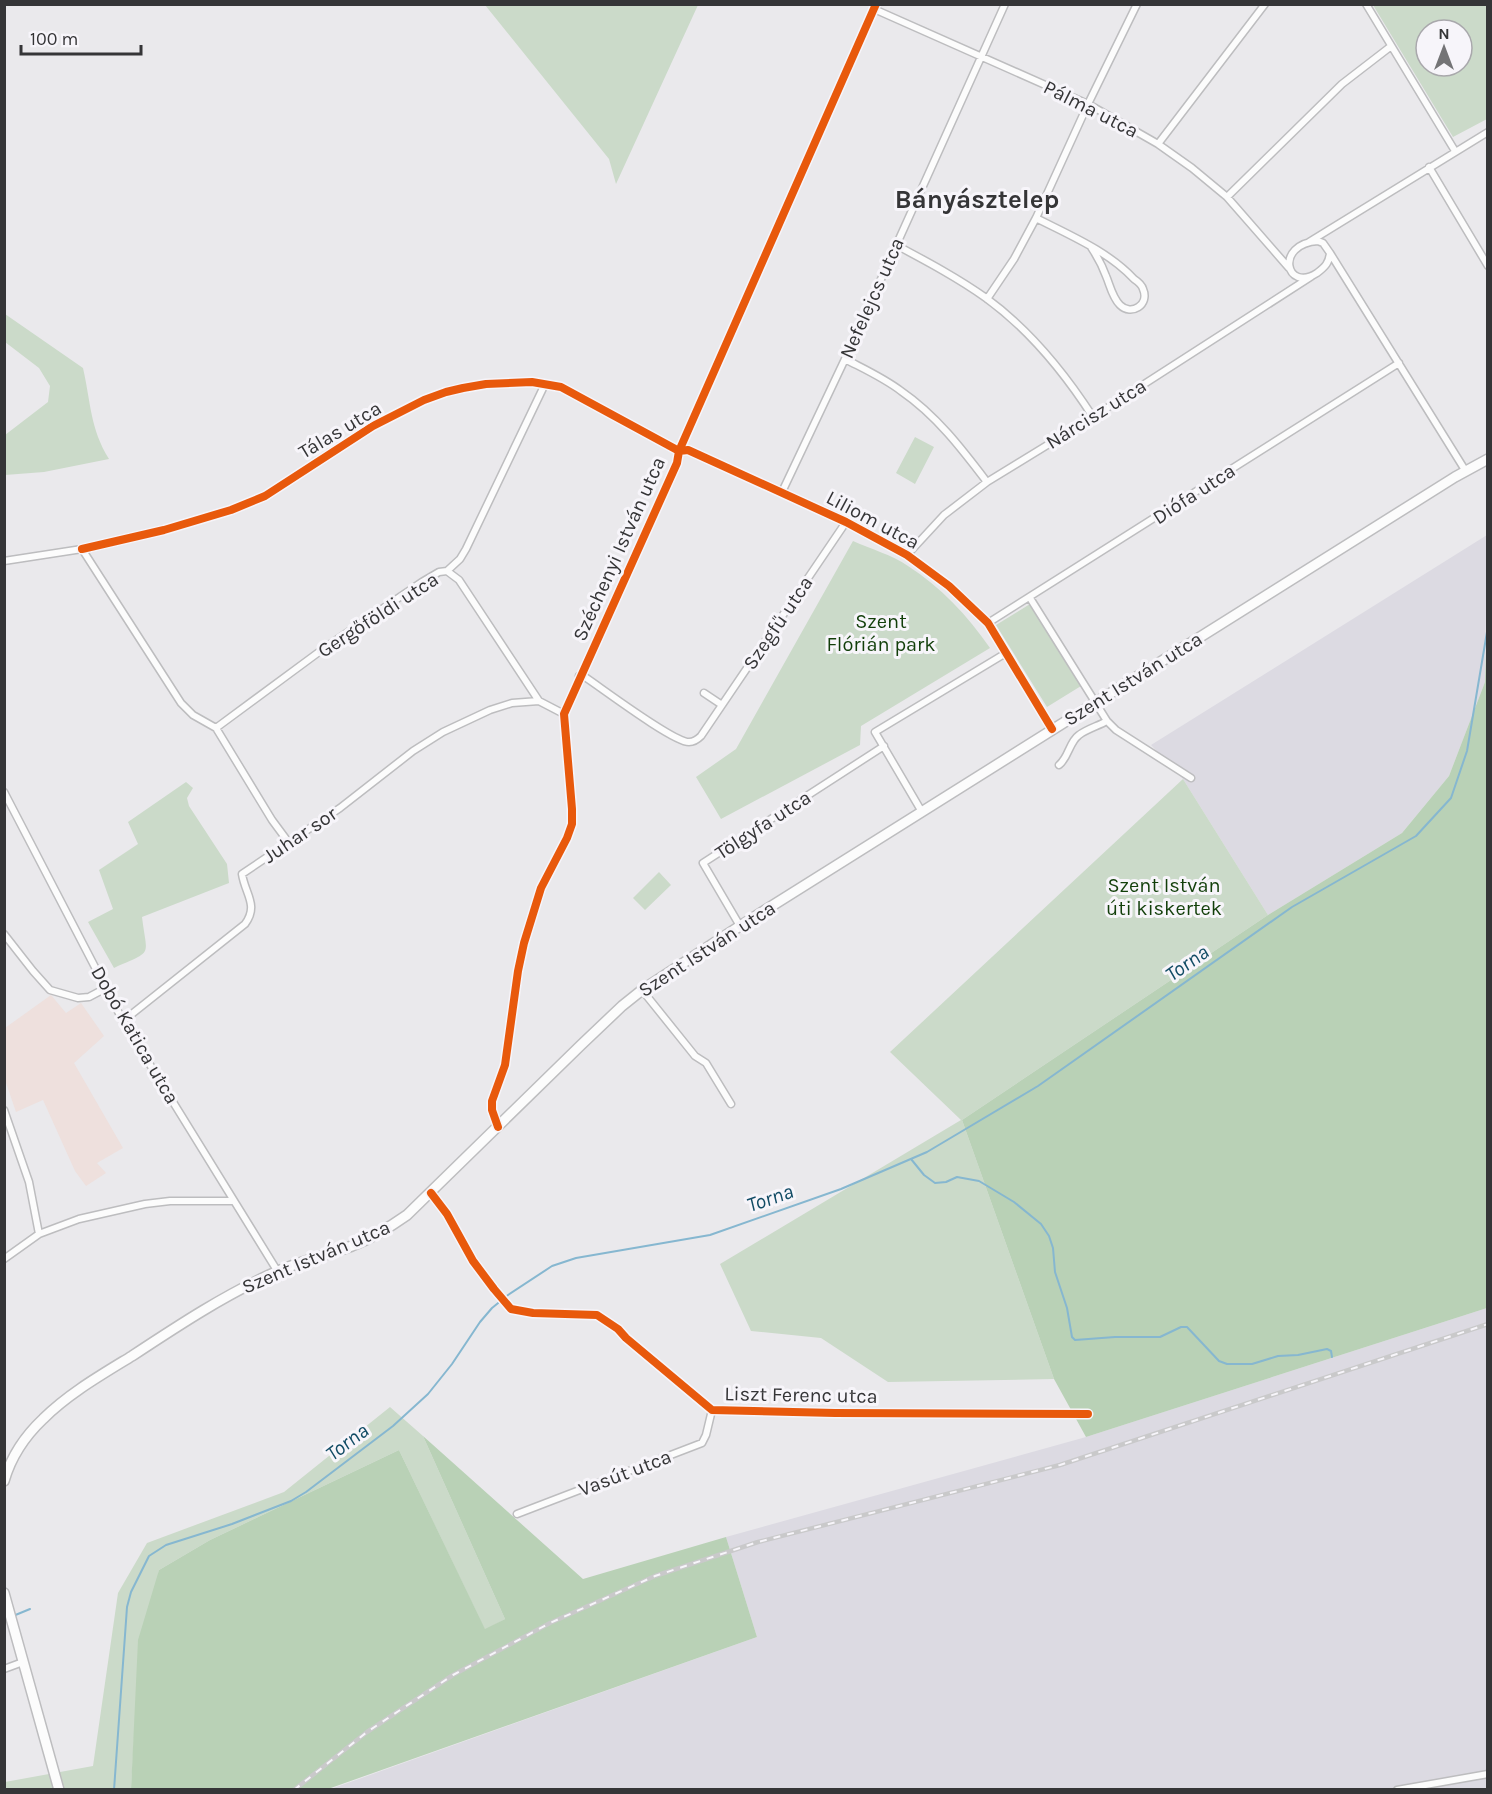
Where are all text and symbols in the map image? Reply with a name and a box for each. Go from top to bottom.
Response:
scale bar [21,18,141,56]
north arrow [1414,18,1474,78]
text: N [1438,24,1450,43]
text: 100 m [30,28,78,50]
street label: Pálma utca [1040,75,1142,143]
district label: Bányásztelep [895,184,1059,215]
street label: Nefelejcs utca [835,234,909,362]
street label: Nárcisz utca [1042,374,1150,454]
street label: Tálas utca [295,396,385,464]
street label: Széchenyi István utca [568,453,670,645]
street label: Diófa utca [1148,459,1240,529]
street label: Liliom utca [822,486,924,554]
street label: Gergőföldi utca [313,567,443,663]
street label: Szegfű utca [738,572,818,674]
park label: Szent Flórián park [826,610,936,656]
street label: Szent István utca [1060,627,1206,731]
street label: Tölgyfa utca [711,786,815,864]
street label: Juhar sor [259,802,342,868]
park label: Szent István úti kiskertek [1106,874,1222,920]
street label: Szent István utca [634,896,780,1002]
water label: Torna [1161,940,1213,986]
street label: Dobó Katica utca [86,962,184,1108]
water label: Torna [744,1179,796,1217]
street label: Szent István utca [238,1215,394,1299]
street label: Liszt Ferenc utca [724,1382,878,1408]
water label: Torna [321,1418,373,1466]
street label: Vasút utca [575,1445,675,1501]

